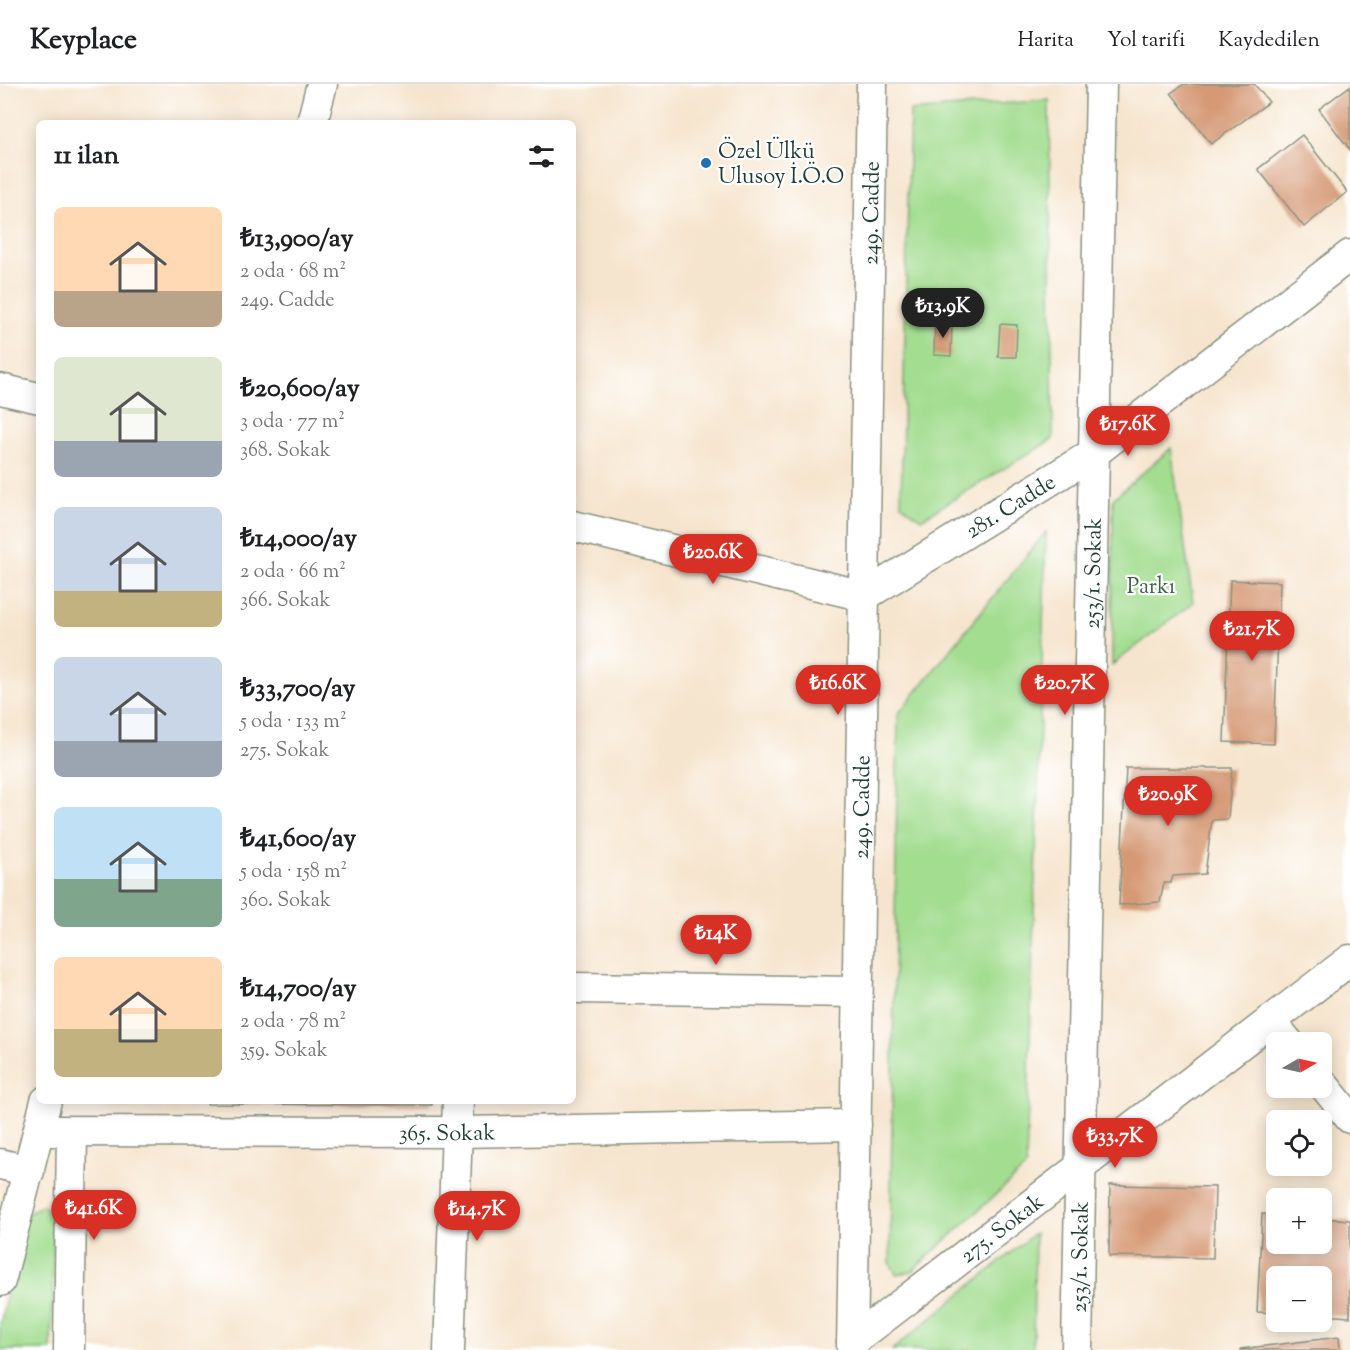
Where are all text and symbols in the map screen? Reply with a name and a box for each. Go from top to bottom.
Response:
text: Keyplace [30,21,137,61]
text: Harita [1017,26,1074,56]
text: Yol tarifi [1107,26,1185,56]
text: Kaydedilen [1218,26,1320,56]
place label: Özel Ülkü Ulusoy İ.Ö.O [718,136,844,194]
text: 11 ilan [54,138,119,175]
icon: filters [525,140,558,173]
marker: Özel Ülkü Ulusoy İ.Ö.O [699,156,713,170]
street label: 249. Cadde [856,161,890,265]
text: ₺13,900/ay [240,221,353,258]
icon: home [102,231,174,303]
text: 2 oda · 68 m² [240,258,346,287]
text: 249. Cadde [240,287,335,316]
pin: ₺13.9K [894,288,992,339]
text: ₺13.9K [915,293,971,322]
text: ₺20,600/ay [240,371,360,408]
icon: home [102,381,174,453]
pin: ₺17.6K [1079,406,1177,457]
text: 3 oda · 77 m² [240,408,345,437]
text: ₺17.6K [1100,411,1156,440]
text: 368. Sokak [240,437,331,466]
street label: 281. Cadde [960,468,1063,548]
street label: 253/1. Sokak [1078,517,1112,629]
text: ₺14,000/ay [240,521,357,558]
icon: home [102,531,174,603]
pin: ₺20.6K [664,534,762,585]
text: ₺20.6K [683,539,743,568]
text: 2 oda · 66 m² [240,558,346,587]
park label: Parkı [1127,572,1175,604]
text: 366. Sokak [240,587,330,616]
pin: ₺21.7K [1203,611,1301,662]
text: ₺21.7K [1223,616,1281,645]
pin: ₺16.6K [789,665,887,716]
pin: ₺20.7K [1016,665,1114,716]
text: ₺16.6K [810,670,866,699]
text: ₺20.7K [1035,670,1095,699]
text: ₺33,700/ay [240,671,356,708]
icon: home [102,681,174,753]
text: 5 oda · 133 m² [240,708,347,737]
text: 275. Sokak [240,737,329,766]
street label: 249. Cadde [847,755,880,859]
pin: ₺20.9K [1119,776,1217,827]
text: ₺20.9K [1138,781,1198,810]
text: ₺41,600/ay [240,821,356,858]
icon: home [102,831,174,903]
text: 5 oda · 158 m² [240,858,347,887]
text: 360. Sokak [240,887,331,916]
pin: ₺14K [680,915,752,966]
text: ₺14K [695,920,737,949]
text: ₺14,700/ay [240,971,356,1008]
icon: home [102,981,174,1053]
text: 2 oda · 78 m² [240,1008,346,1037]
north arrow [1266,1032,1332,1098]
map controls [1266,1032,1332,1332]
text: 359. Sokak [240,1037,328,1066]
button: locate [1266,1110,1332,1176]
street label: 365. Sokak [399,1118,496,1151]
pin: ₺33.7K [1066,1118,1164,1169]
text: ₺33.7K [1086,1123,1144,1152]
street label: 275. Sokak [954,1187,1052,1273]
button: + [1266,1188,1332,1254]
pin: ₺41.6K [45,1190,143,1241]
pin: ₺14.7K [428,1191,526,1242]
text: ₺41.6K [65,1195,123,1224]
text: ₺14.7K [448,1196,506,1225]
street label: 253/1. Sokak [1065,1201,1099,1313]
button: − [1266,1266,1332,1332]

